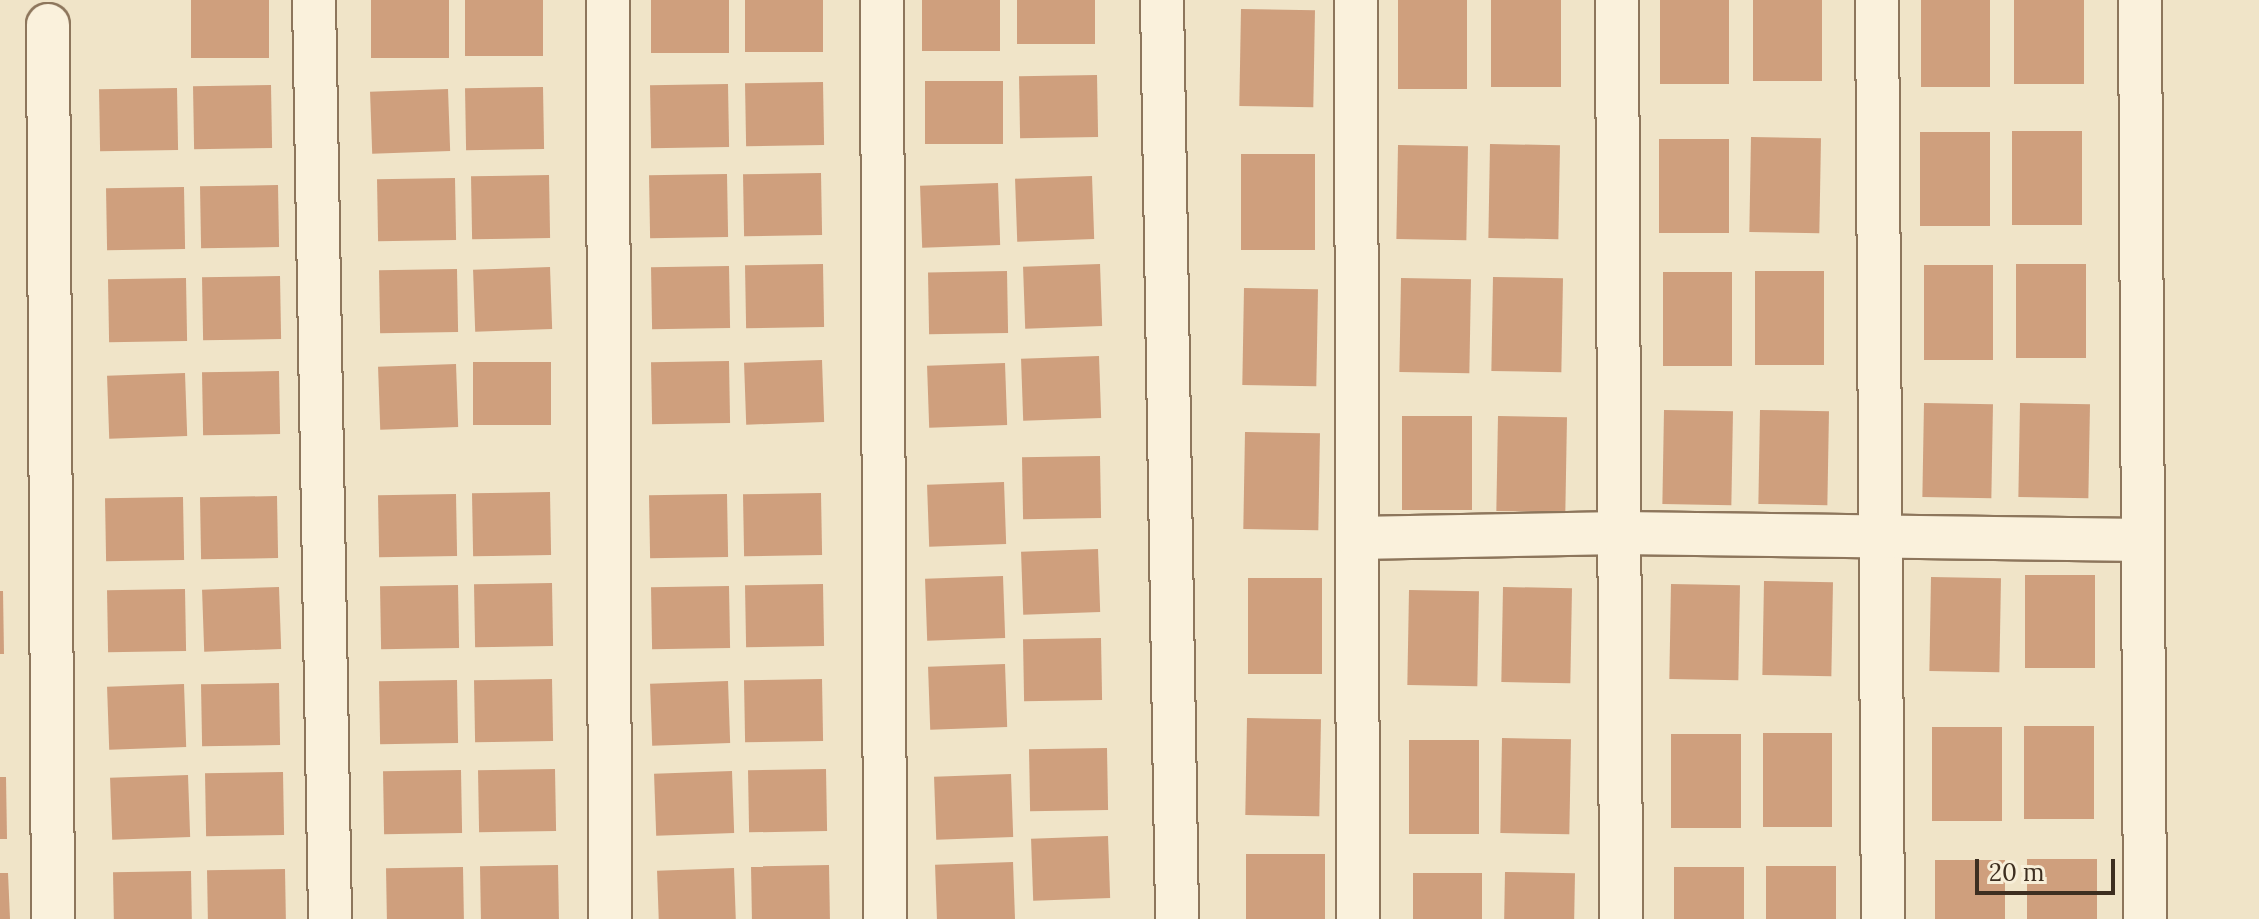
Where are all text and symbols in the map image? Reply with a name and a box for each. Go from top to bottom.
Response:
scale bar [1979,843,2119,893]
text: 20 m [1989,857,2045,888]

